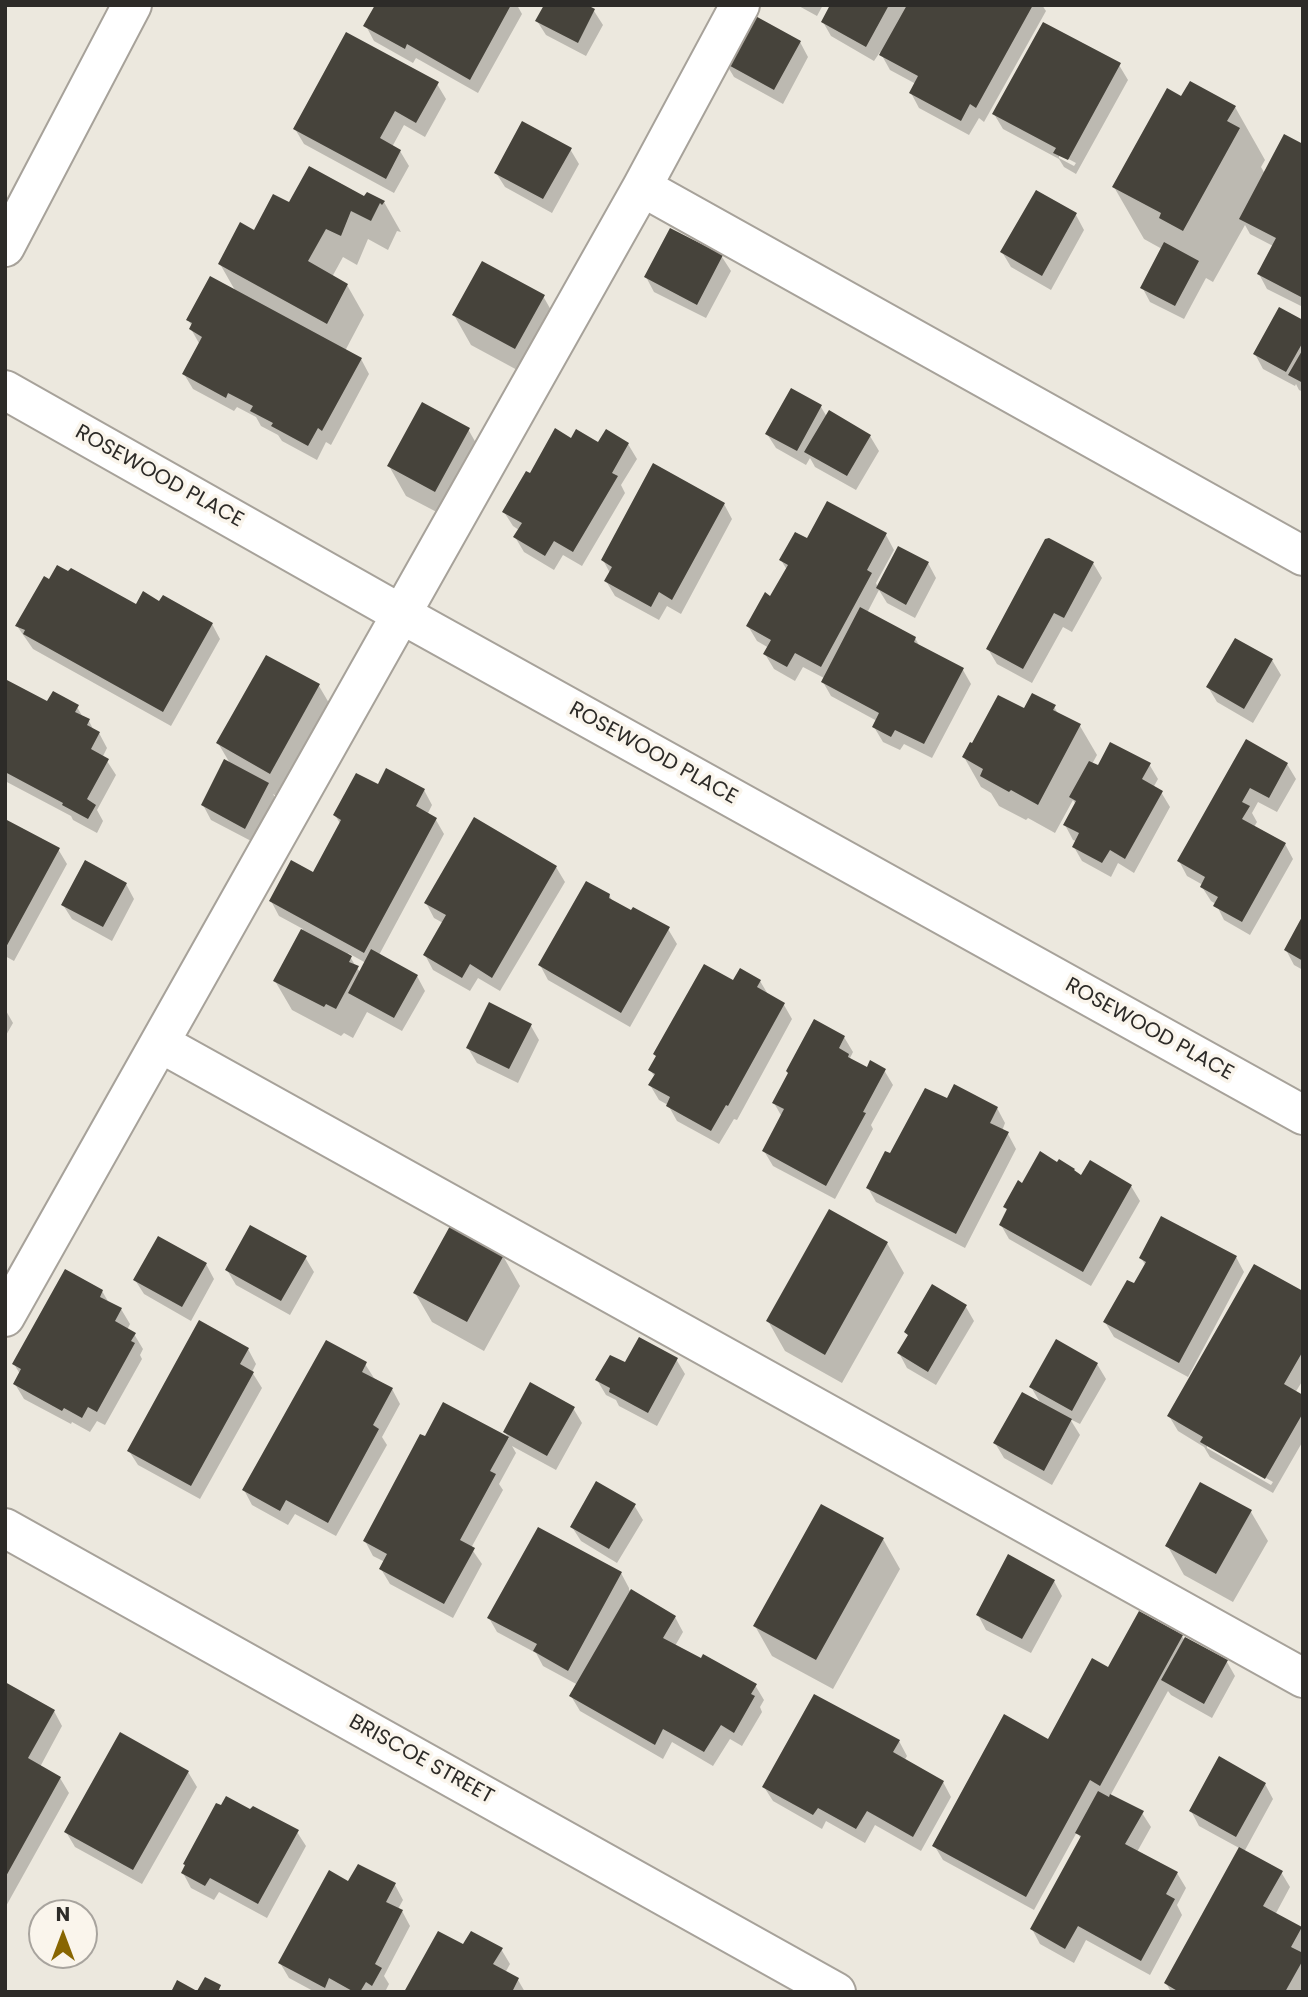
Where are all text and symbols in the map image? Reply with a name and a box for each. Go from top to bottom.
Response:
street label: ROSEWOOD PLACE [70,420,248,534]
street label: ROSEWOOD PLACE [564,697,742,811]
street label: ROSEWOOD PLACE [1060,973,1238,1087]
street label: BRISCOE STREET [344,1710,498,1810]
north arrow [28,1899,98,1969]
text: N [56,1901,70,1928]

